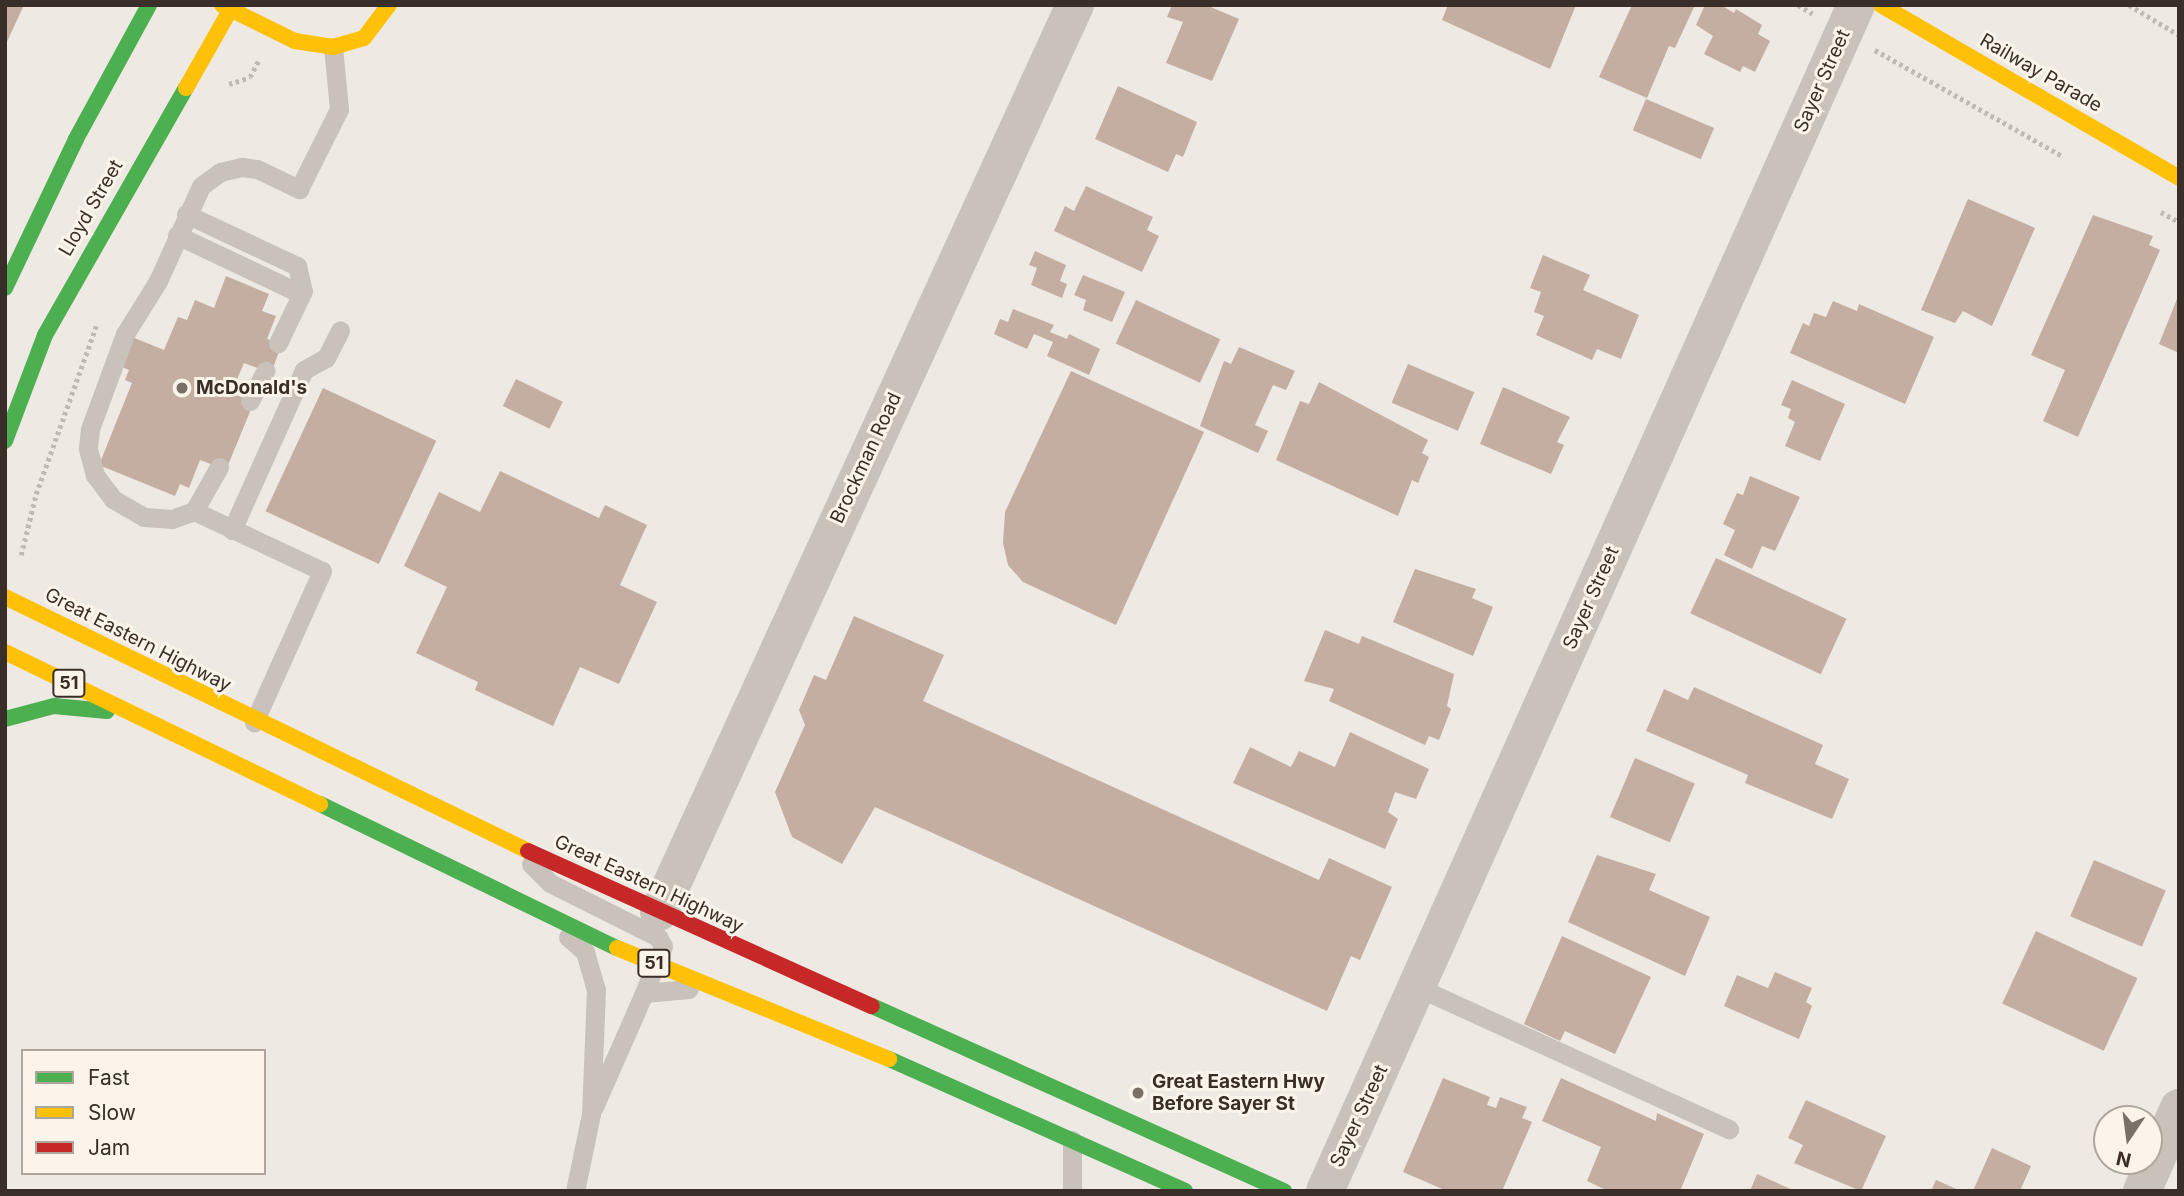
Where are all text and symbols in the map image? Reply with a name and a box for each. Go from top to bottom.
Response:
street label: Sayer Street [1789,26,1855,136]
street label: Railway Parade [1976,29,2106,117]
street label: Lloyd Street [54,156,128,260]
place label: McDonald's [196,377,307,399]
marker: McDonald's [174,380,190,396]
street label: Brockman Road [826,389,906,527]
street label: Sayer Street [1558,543,1624,653]
street label: Great Eastern Highway [41,583,235,697]
road number: 51 [52,668,86,698]
street label: Great Eastern Highway [551,830,747,938]
road number: 51 [636,948,672,978]
legend [21,1049,266,1175]
street label: Sayer Street [1325,1061,1393,1171]
text: Fast [88,1065,130,1090]
place label: Great Eastern Hwy Before Sayer St [1152,1071,1325,1115]
marker: Great Eastern Hwy Before Sayer St [1130,1085,1146,1101]
text: Slow [88,1100,136,1125]
north arrow [2093,1105,2163,1175]
text: Jam [88,1135,130,1160]
text: N [2114,1146,2133,1172]

